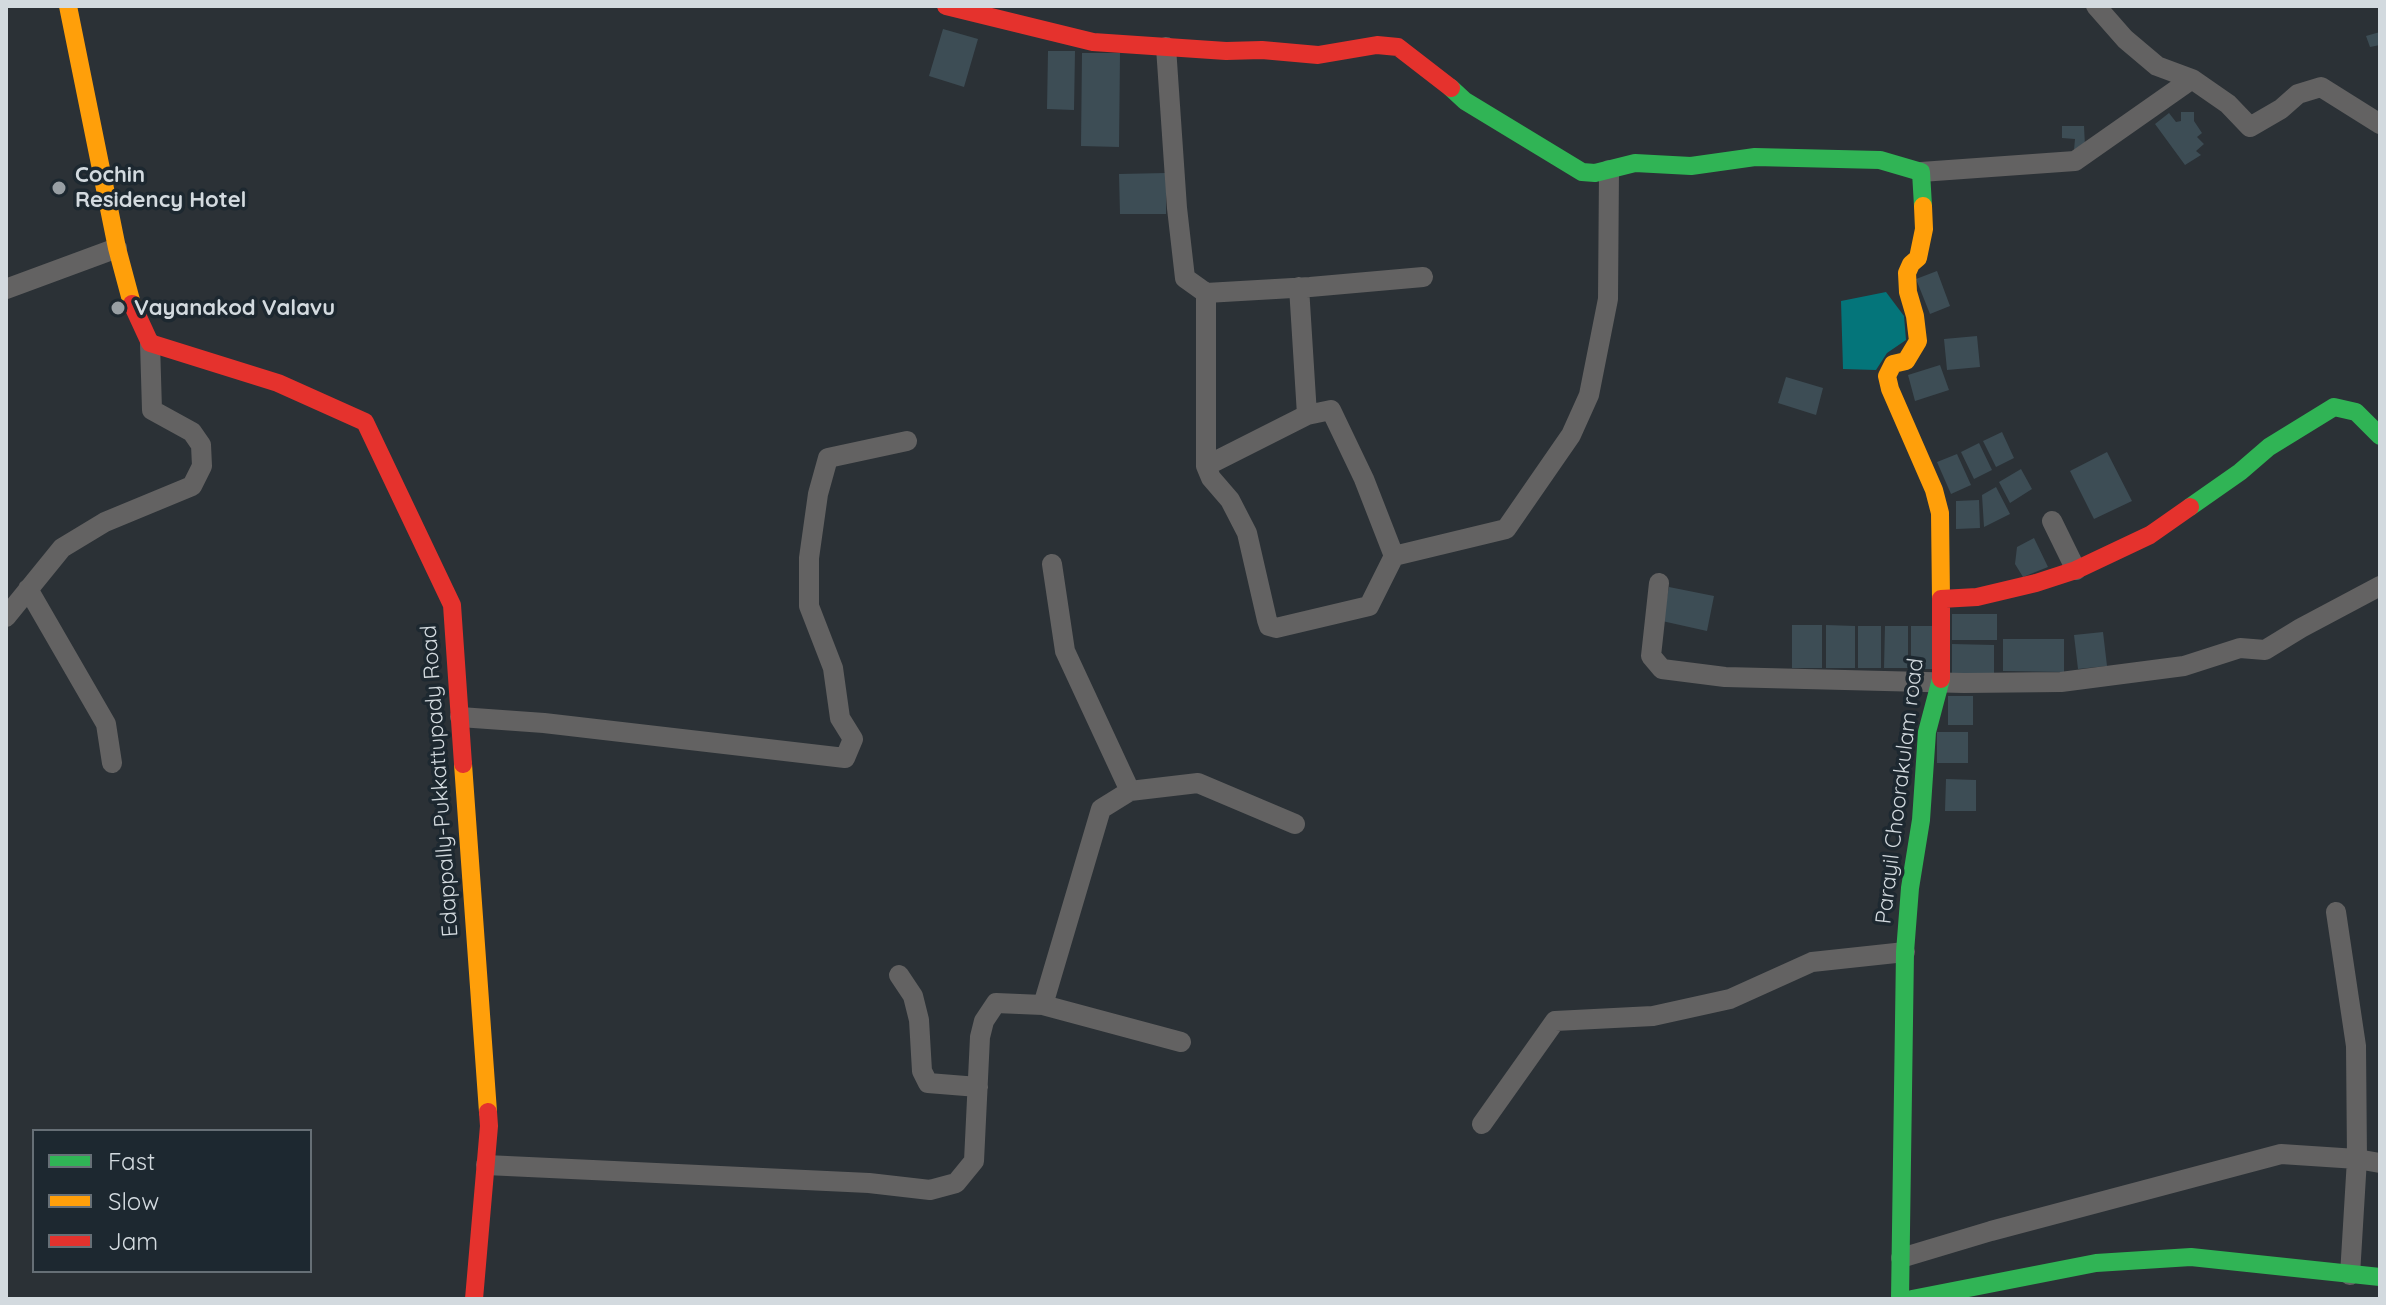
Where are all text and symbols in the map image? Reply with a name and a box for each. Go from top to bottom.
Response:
place label: Cochin Residency Hotel [75,162,247,214]
marker: Cochin Residency Hotel [50,179,68,197]
place label: Vayanakod Valavu [134,295,335,321]
marker: Vayanakod Valavu [109,299,127,317]
street label: Edappally-Pukkattupady Road [416,624,464,938]
street label: Parayil Choorakulam road [1871,657,1929,925]
legend [32,1129,312,1273]
text: Fast [108,1146,155,1176]
text: Slow [108,1186,159,1216]
text: Jam [108,1226,158,1256]

